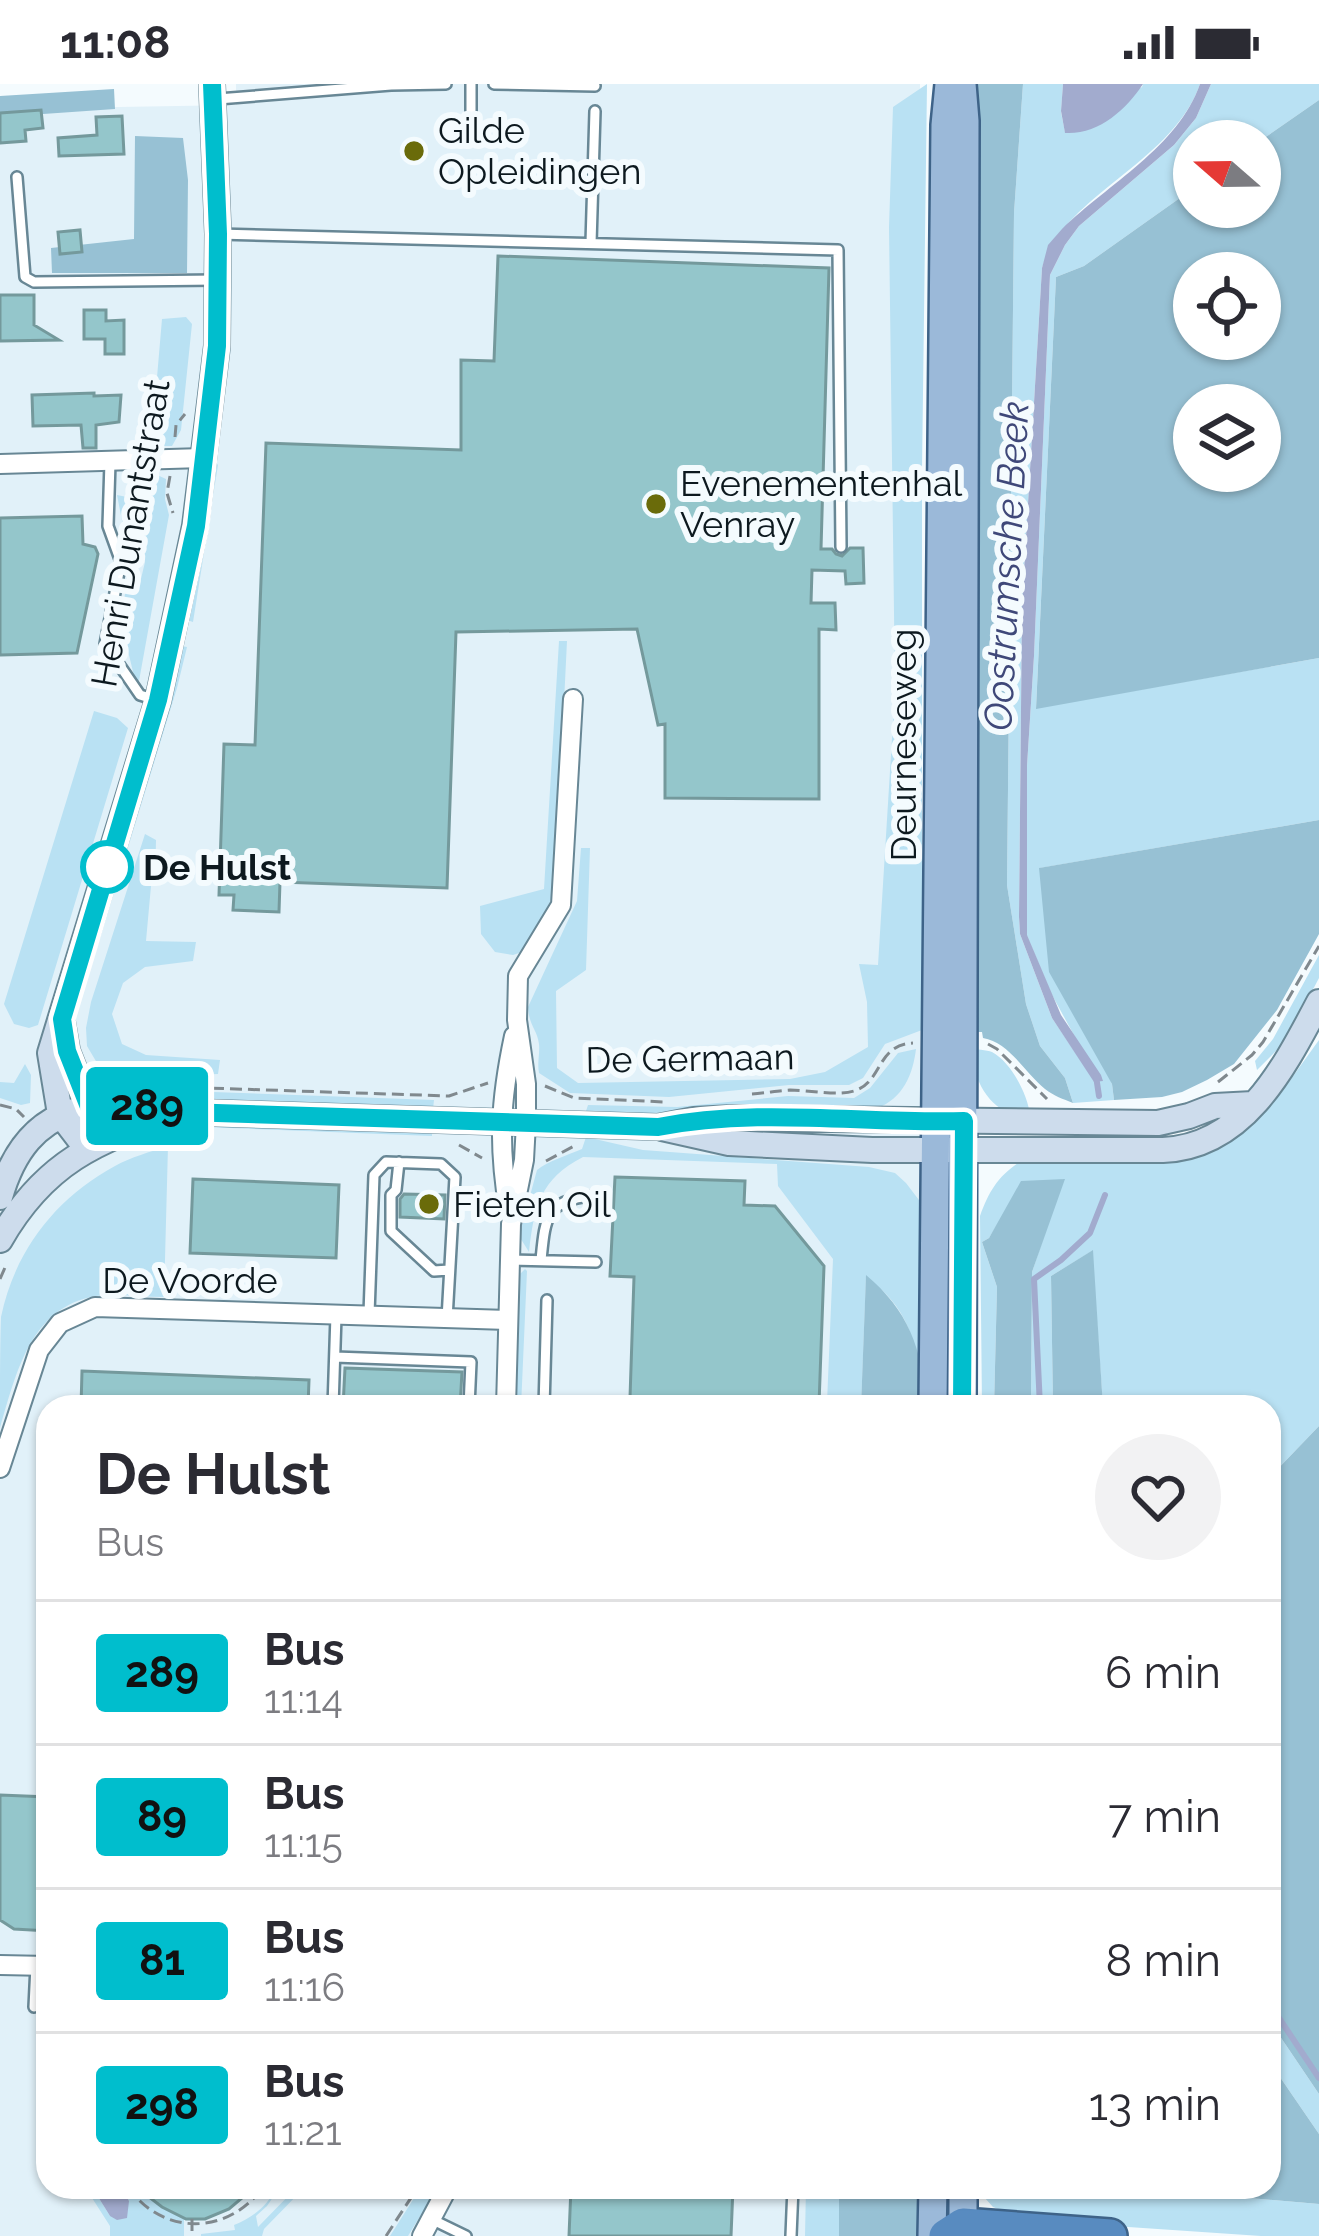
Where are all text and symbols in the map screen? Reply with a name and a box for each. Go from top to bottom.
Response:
text: 11:08 [60,16,170,69]
place label: Gilde Opleidingen [438,109,642,192]
north arrow [1173,120,1281,228]
map controls [1173,120,1281,492]
marker: Gilde Opleidingen [401,138,427,164]
button: locate [1173,252,1281,360]
street label: Henri Dunantstraat [82,376,178,690]
button: layers [1173,384,1281,492]
water label: Oostrumsche Beek [974,400,1038,732]
place label: Evenementenhal Venray [680,462,963,545]
marker: Evenementenhal Venray [643,491,669,517]
street label: Deurneseweg [882,628,924,862]
marker: De Hulst [82,842,132,892]
place label: De Hulst [143,846,291,888]
street label: De Germaan [585,1035,795,1081]
line badge: 289 [78,1067,216,1145]
text: 289 [110,1081,184,1130]
place label: Fieten Oil [453,1183,611,1225]
marker: Fieten Oil [416,1191,442,1217]
street label: De Voorde [102,1259,278,1301]
button: heart [1095,1434,1221,1560]
text: De Hulst [96,1440,330,1507]
text: Bus [96,1519,164,1565]
text: Bus [264,1623,345,1676]
text: 6 min [1105,1646,1221,1699]
text: 289 [125,1648,199,1697]
text: 11:14 [264,1676,343,1722]
text: Bus [264,1767,345,1820]
text: 7 min [1108,1790,1221,1843]
text: 89 [137,1792,187,1841]
text: 11:15 [264,1820,343,1866]
text: Bus [264,1911,345,1964]
text: 8 min [1105,1934,1221,1987]
text: 81 [139,1936,185,1985]
text: 11:16 [264,1964,345,2010]
text: Bus [264,2055,345,2108]
text: 13 min [1089,2078,1221,2131]
text: 298 [125,2080,199,2129]
text: 11:21 [264,2108,342,2154]

